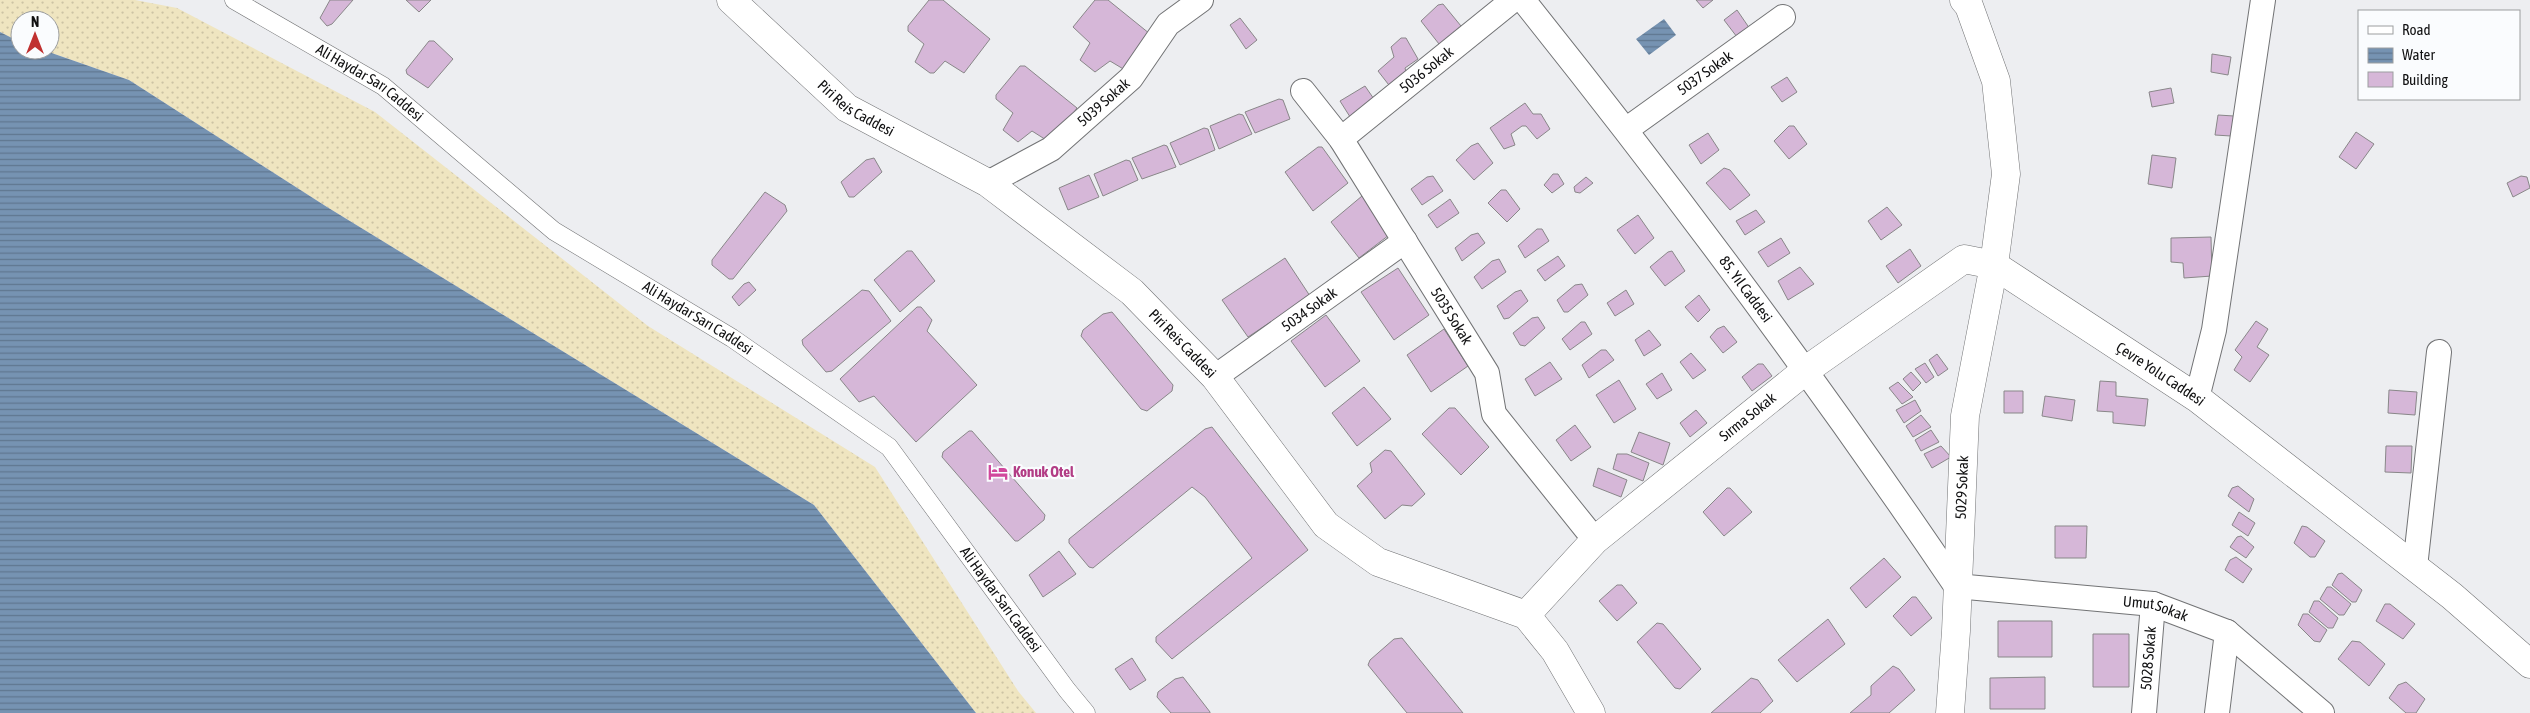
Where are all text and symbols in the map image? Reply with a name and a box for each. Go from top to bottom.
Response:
north arrow [10,10,60,60]
legend [2358,10,2520,100]
text: N [31,14,39,30]
text: Road [2402,21,2431,38]
street label: Ali Haydar Sarı Caddesi [313,40,427,124]
street label: 5036 Sokak [1396,43,1457,96]
text: Water [2402,46,2435,63]
street label: 5037 Sokak [1674,47,1736,98]
text: Building [2402,71,2448,88]
street label: 5039 Sokak [1074,74,1133,129]
street label: Piri Reis Caddesi [814,76,897,140]
street label: 85. Yıl Caddesi [1716,252,1776,325]
street label: Ali Haydar Sarı Caddesi [640,277,756,358]
street label: 5034 Sokak [1278,283,1340,335]
street label: 5035 Sokak [1428,284,1476,348]
street label: Piri Reis Caddesi [1146,305,1220,381]
street label: Çevre Yolu Caddesi [2113,338,2209,409]
street label: Sırma Sokak [1716,389,1779,444]
street label: 5029 Sokak [1952,455,1971,520]
hotel icon: Konuk Otel [987,461,1009,483]
place label: Konuk Otel [1013,463,1075,480]
street label: Ali Haydar Sarı Caddesi [957,543,1045,655]
street label: Umut Sokak [2122,592,2191,625]
street label: 5028 Sokak [2137,625,2159,691]

